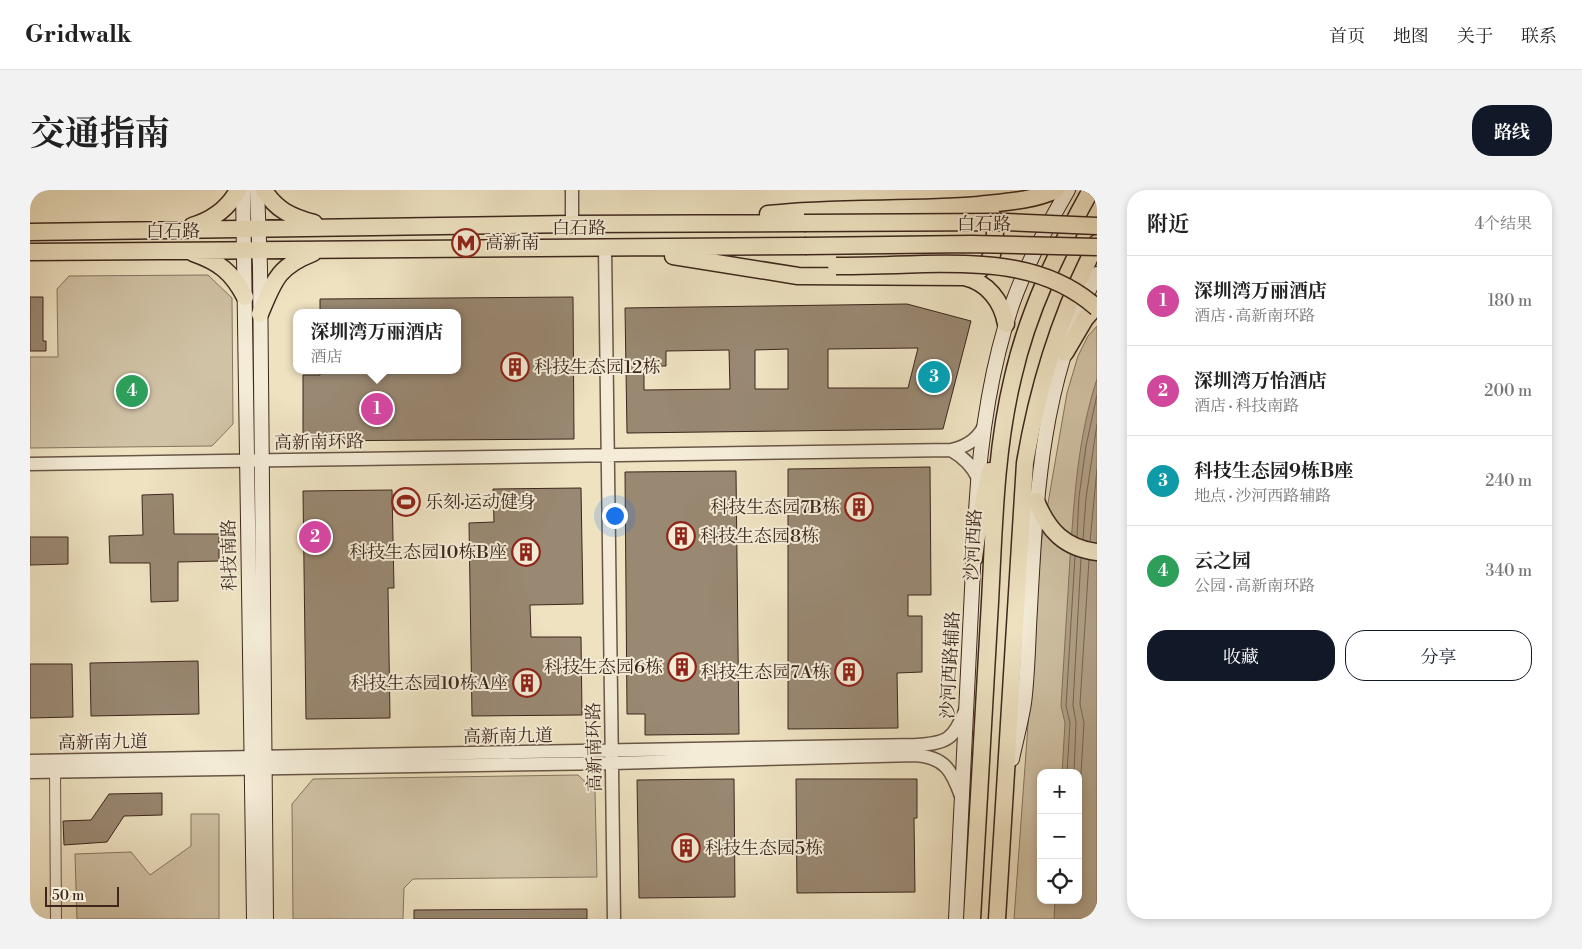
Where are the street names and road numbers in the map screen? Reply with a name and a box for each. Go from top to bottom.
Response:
street label: 白石路 [957,213,1011,236]
street label: 白石路 [552,217,606,240]
street label: 白石路 [146,220,200,243]
street label: 高新南环路 [274,430,364,455]
street label: 沙河西路 [960,508,987,582]
street label: 科技南路 [217,519,242,591]
street label: 沙河西路辅路 [936,610,965,720]
street label: 高新南环路 [582,702,607,792]
street label: 高新南九道 [463,724,553,749]
street label: 高新南九道 [58,730,148,755]

